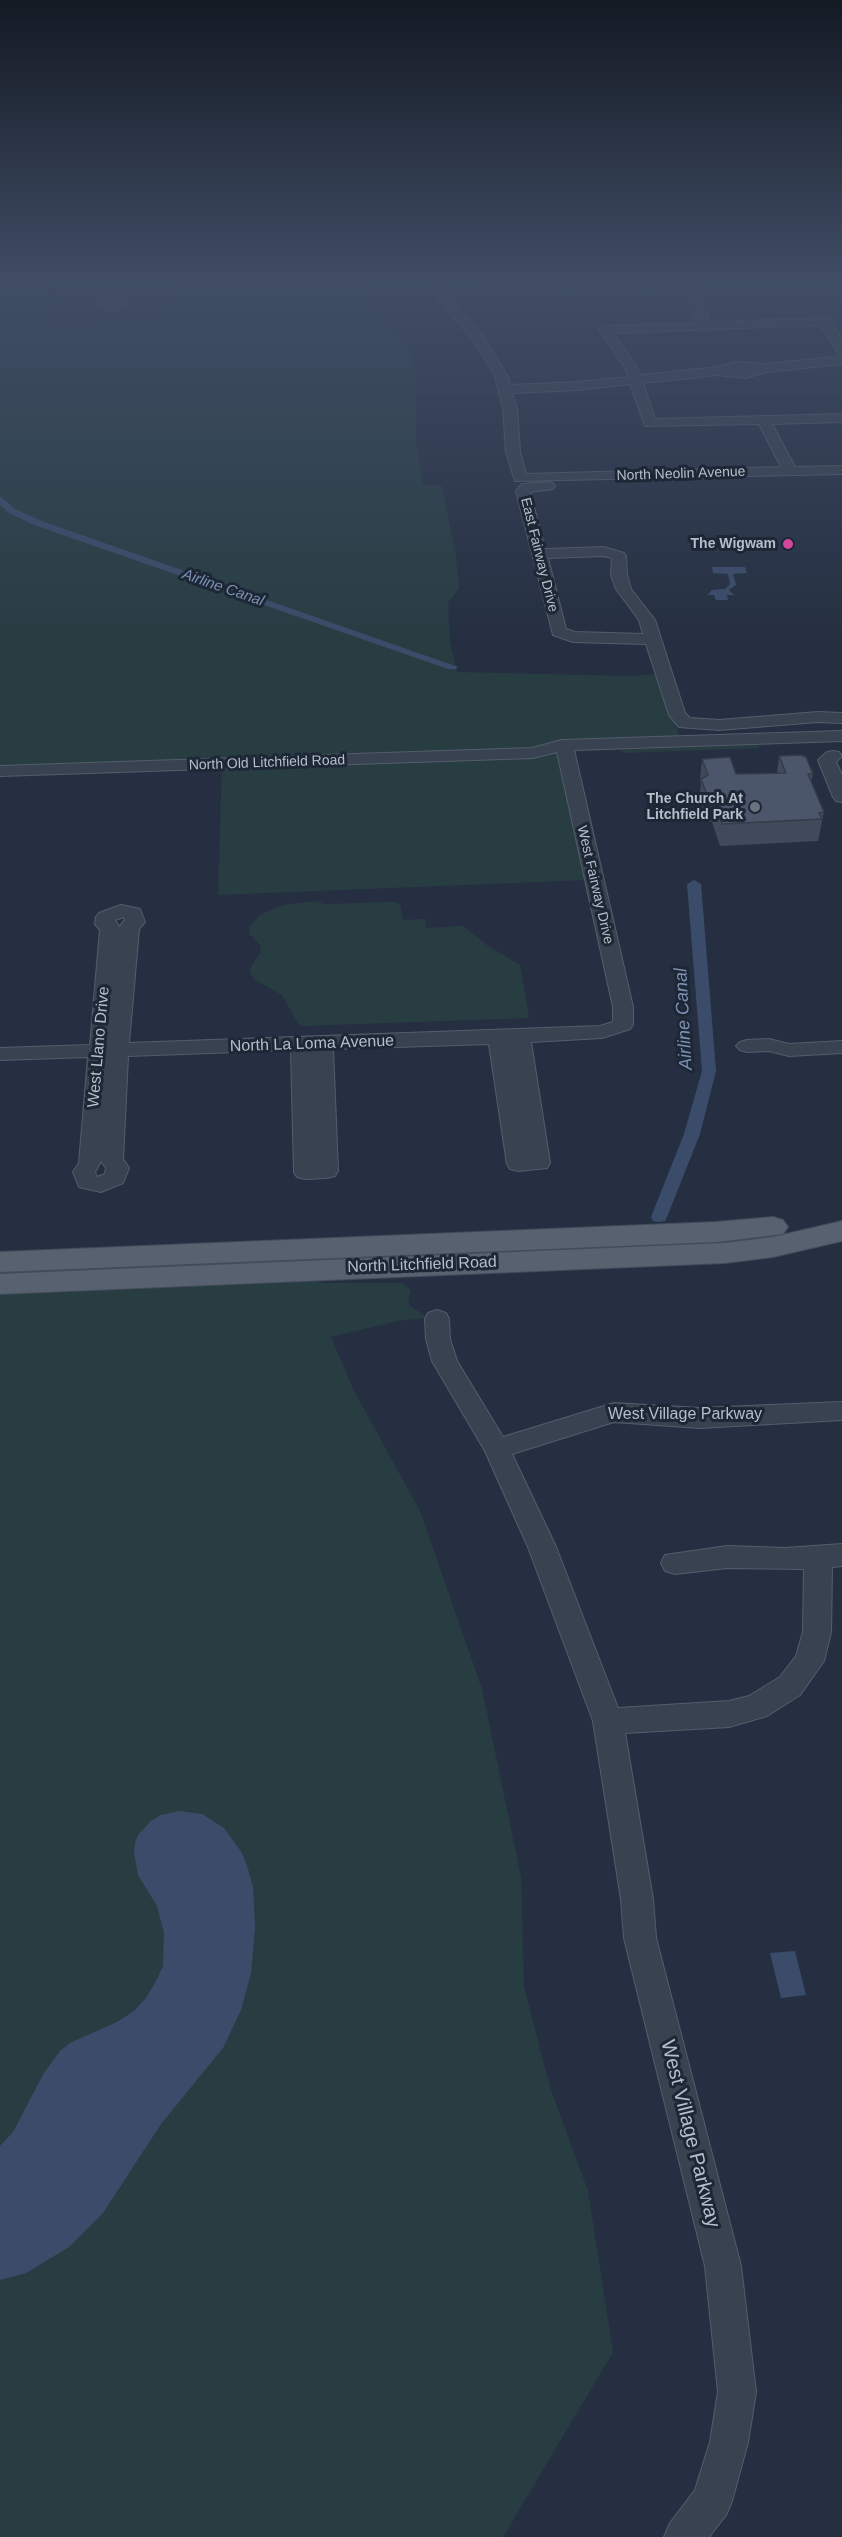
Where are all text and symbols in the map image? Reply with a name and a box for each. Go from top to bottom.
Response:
street label: North Neolin Avenue [616,463,746,485]
street label: East Fairway Drive [517,496,561,614]
place label: The Wigwam [691,536,776,552]
marker: The Wigwam [781,537,795,551]
water label: Airline Canal [180,566,266,610]
street label: North Old Litchfield Road [189,752,345,774]
place label: The Church At Litchfield Park [647,791,743,824]
marker: The Church At Litchfield Park [748,800,762,814]
street label: West Fairway Drive [573,824,617,946]
water label: Airline Canal [671,967,697,1071]
street label: West Llano Drive [84,986,114,1108]
street label: North La Loma Avenue [230,1032,394,1056]
street label: North Litchfield Road [347,1253,497,1277]
street label: West Village Parkway [608,1405,762,1425]
street label: West Village Parkway [655,2038,725,2230]

